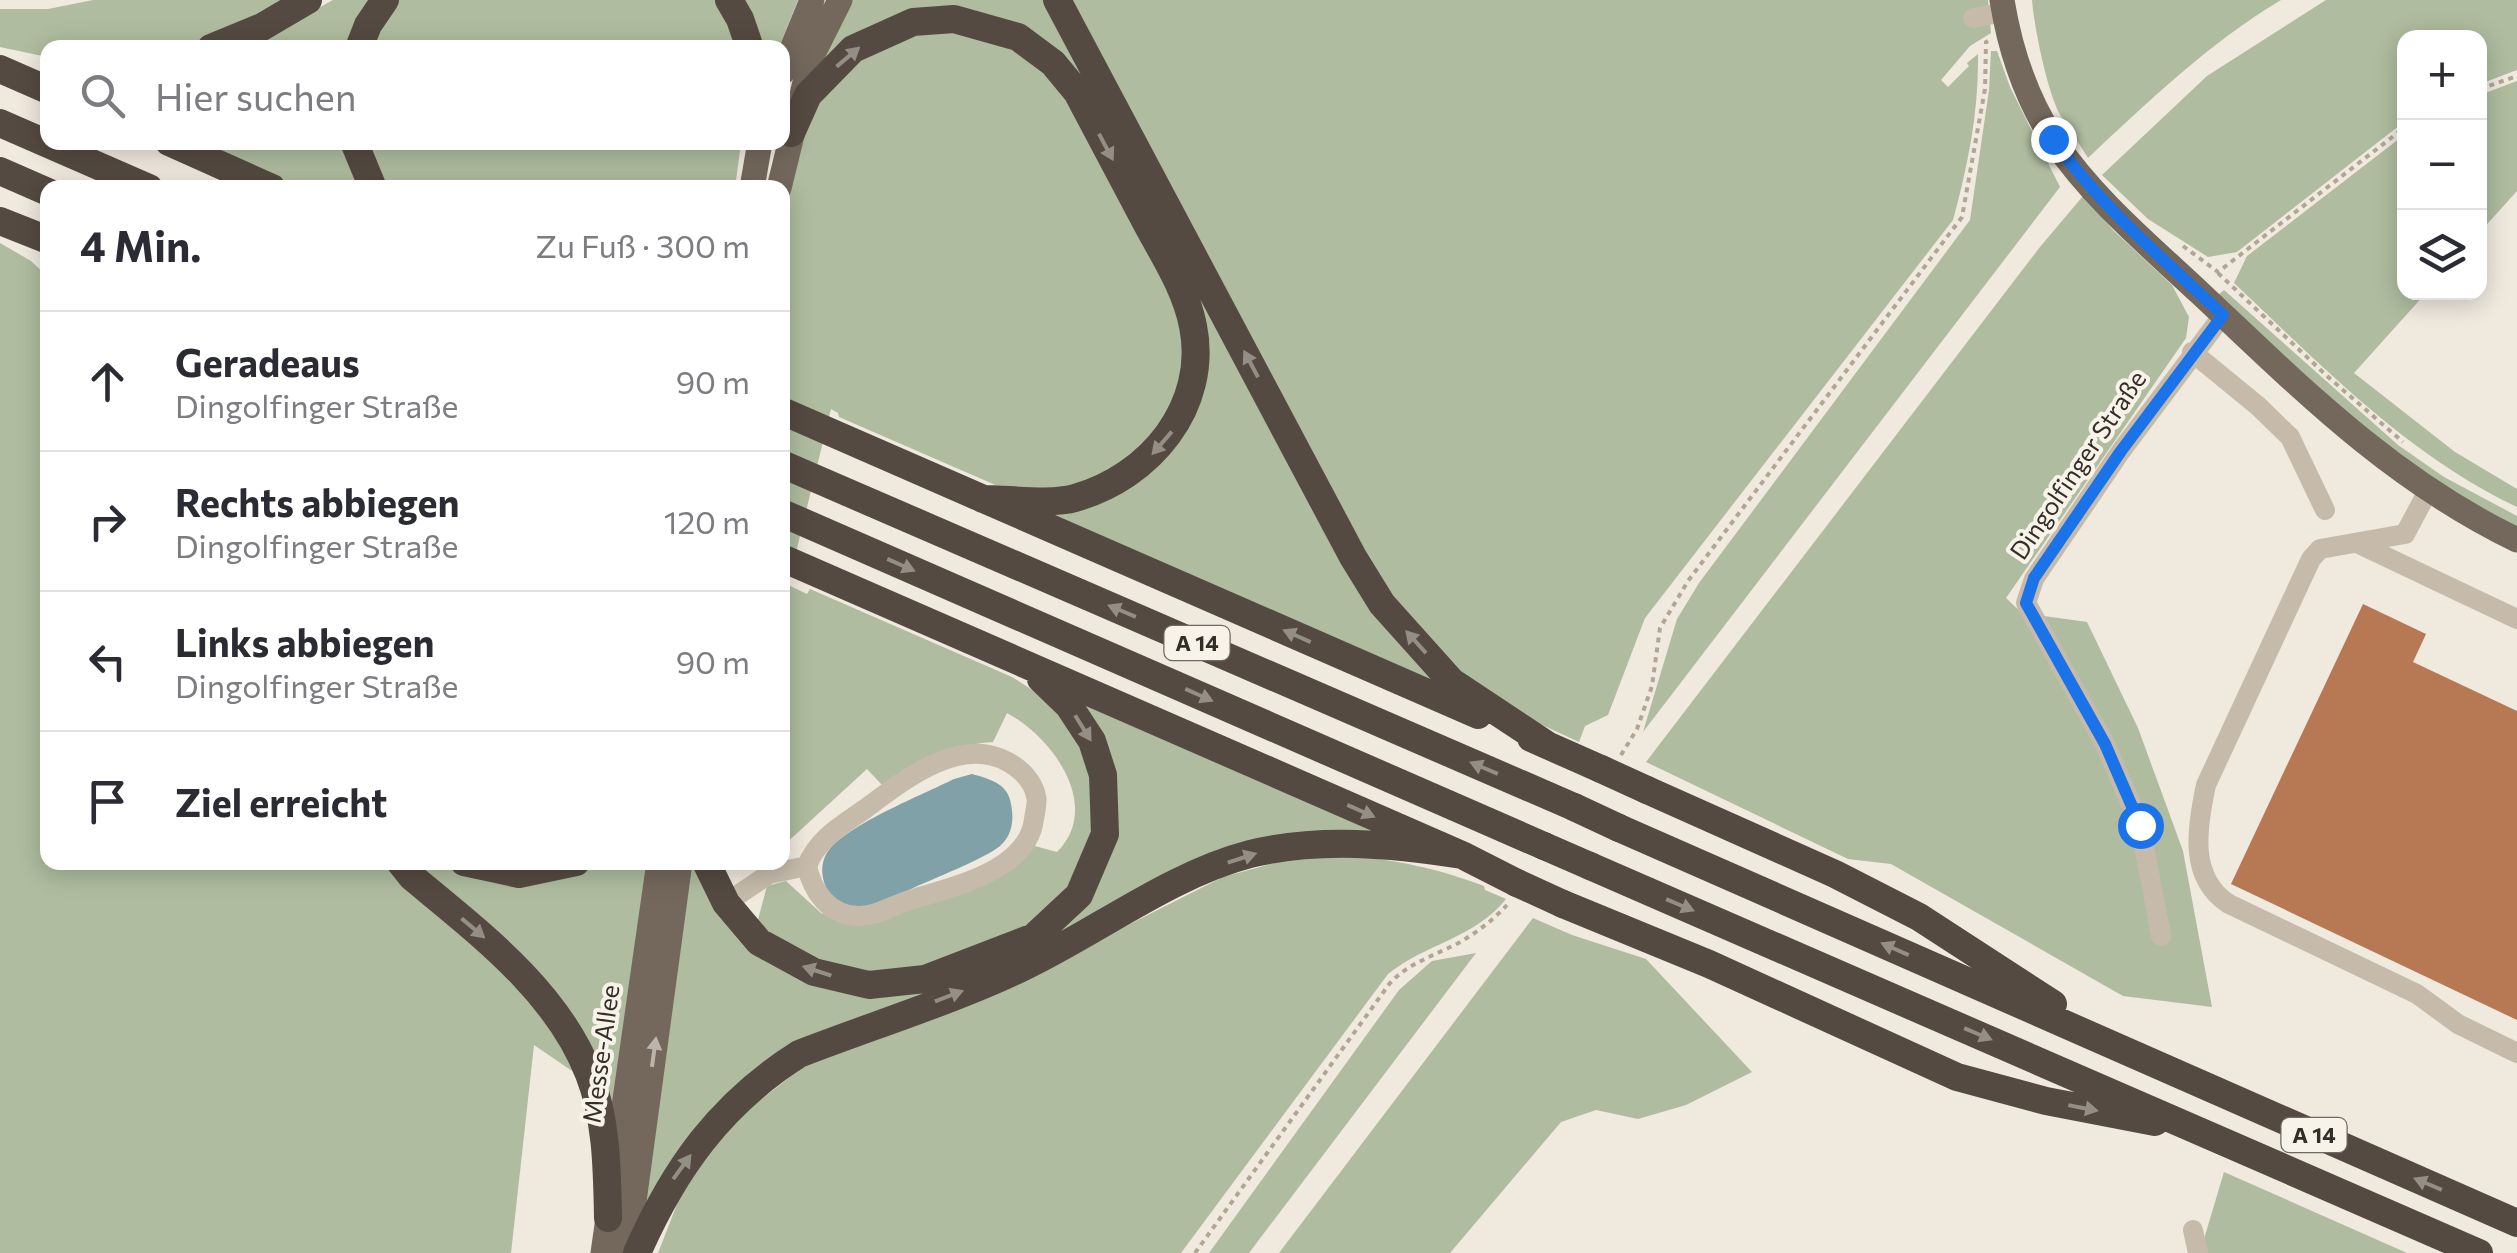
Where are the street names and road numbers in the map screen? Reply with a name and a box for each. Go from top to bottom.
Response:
street label: Dingolfinger Straße [2003,364,2152,565]
road number: A 14 [1164,626,1230,660]
street label: Messe-Allee [575,983,625,1125]
road number: A 14 [2282,1118,2346,1152]

